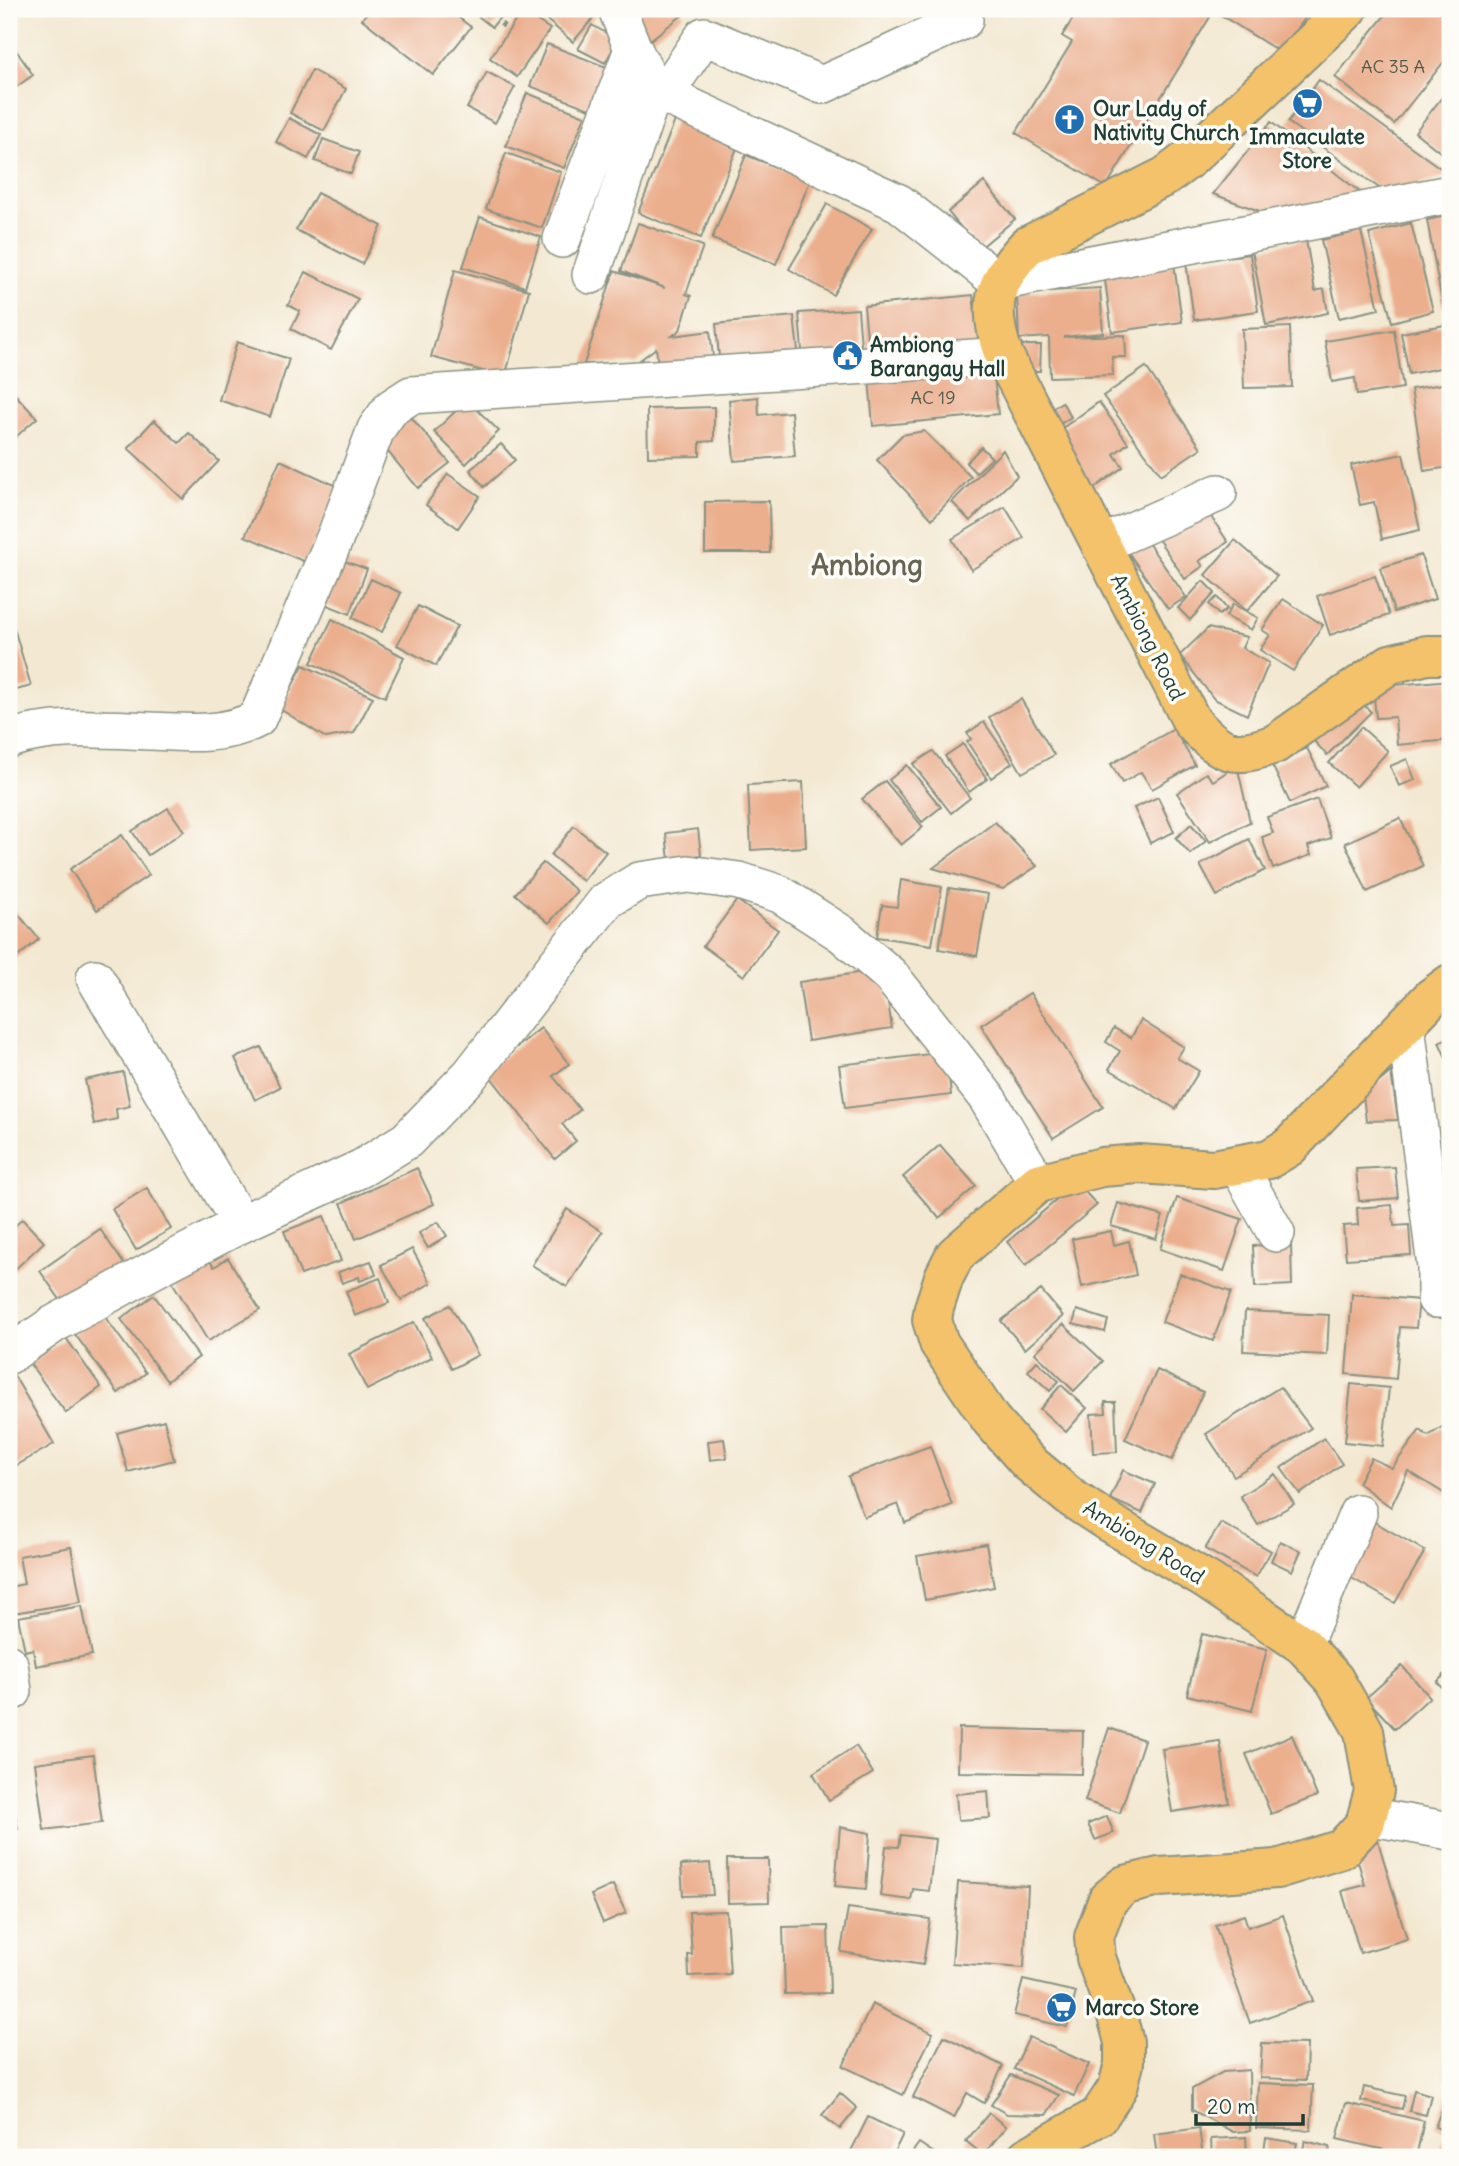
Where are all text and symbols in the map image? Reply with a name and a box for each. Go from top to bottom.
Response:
house number: AC 35 A [1361,55,1425,78]
supermarket icon: Immaculate Store [1290,87,1324,121]
place label: Our Lady of Nativity Church [1093,95,1239,146]
church icon: Our Lady of Nativity Church [1053,103,1087,137]
place label: Immaculate Store [1249,123,1365,174]
place label: Ambiong Barangay Hall [870,331,1005,382]
public building icon: Ambiong Barangay Hall [830,339,864,373]
house number: AC 19 [910,386,956,409]
district label: Ambiong [811,547,923,583]
street label: Ambiong Road [1105,569,1191,705]
street label: Ambiong Road [1078,1494,1210,1590]
supermarket icon: Marco Store [1045,1990,1079,2024]
place label: Marco Store [1085,1994,1199,2021]
scale bar [1196,2082,1303,2126]
text: 20 m [1207,2093,1256,2120]

